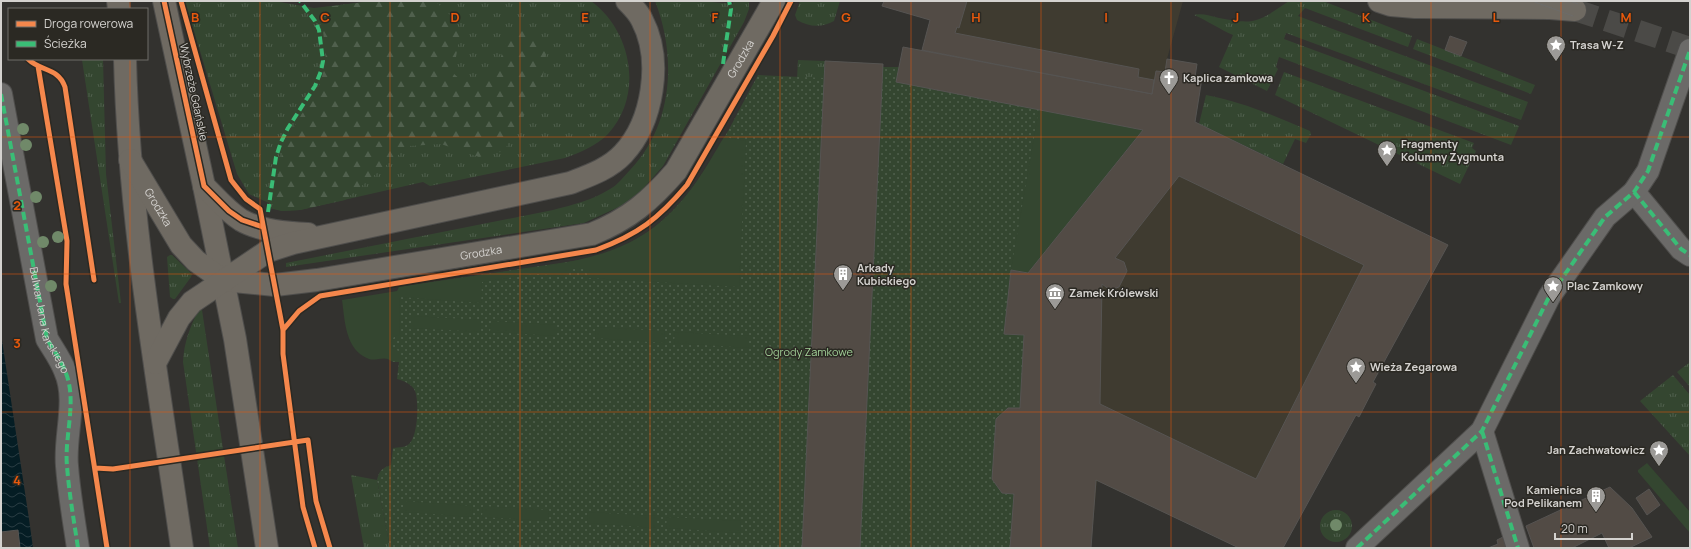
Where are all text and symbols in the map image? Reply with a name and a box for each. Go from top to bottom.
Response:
legend [8,8,148,60]
text: B [191,8,199,26]
text: C [320,8,330,26]
text: D [450,8,460,26]
text: E [581,8,589,26]
text: F [712,8,719,26]
text: G [841,8,851,26]
text: H [971,8,981,26]
text: I [1104,8,1108,26]
text: J [1233,8,1239,26]
text: K [1362,8,1371,26]
text: L [1493,8,1500,26]
text: M [1620,8,1632,26]
text: Droga rowerowa [44,15,133,32]
place icon: Trasa W-Z [1545,34,1567,62]
text: Ścieżka [44,35,87,52]
street label: Grodzka [723,37,757,81]
place label: Trasa W-Z [1570,37,1624,52]
street label: Wybrzeże Gdańskie [177,42,212,143]
church icon: Kaplica zamkowa [1158,67,1180,95]
place label: Kaplica zamkowa [1183,70,1273,85]
place label: Fragmenty Kolumny Zygmunta [1401,136,1504,164]
place icon: Fragmenty Kolumny Zygmunta [1376,139,1398,167]
street label: Grodzka [141,185,176,229]
text: 2 [13,196,21,214]
street label: Grodzka [459,241,503,263]
place label: Arkady Kubickiego [857,260,916,288]
building icon: Arkady Kubickiego [832,263,854,291]
street label: Bulwar Jana Karskiego [27,265,73,376]
place icon: Plac Zamkowy [1542,275,1564,303]
place label: Plac Zamkowy [1567,278,1644,293]
museum icon: Zamek Królewski [1044,282,1066,310]
place label: Zamek Królewski [1069,285,1158,300]
text: 3 [13,334,21,352]
park label: Ogrody Zamkowe [765,344,853,359]
place icon: Wieża Zegarowa [1345,356,1367,384]
place label: Wieża Zegarowa [1370,359,1457,374]
place icon: Jan Zachwatowicz [1648,439,1670,467]
place label: Jan Zachwatowicz [1547,442,1645,457]
text: 4 [13,471,21,489]
place label: Kamienica Pod Pelikanem [1504,482,1582,510]
building icon: Kamienica Pod Pelikanem [1585,485,1607,513]
scale bar [1555,515,1632,541]
text: 20 m [1561,520,1588,537]

